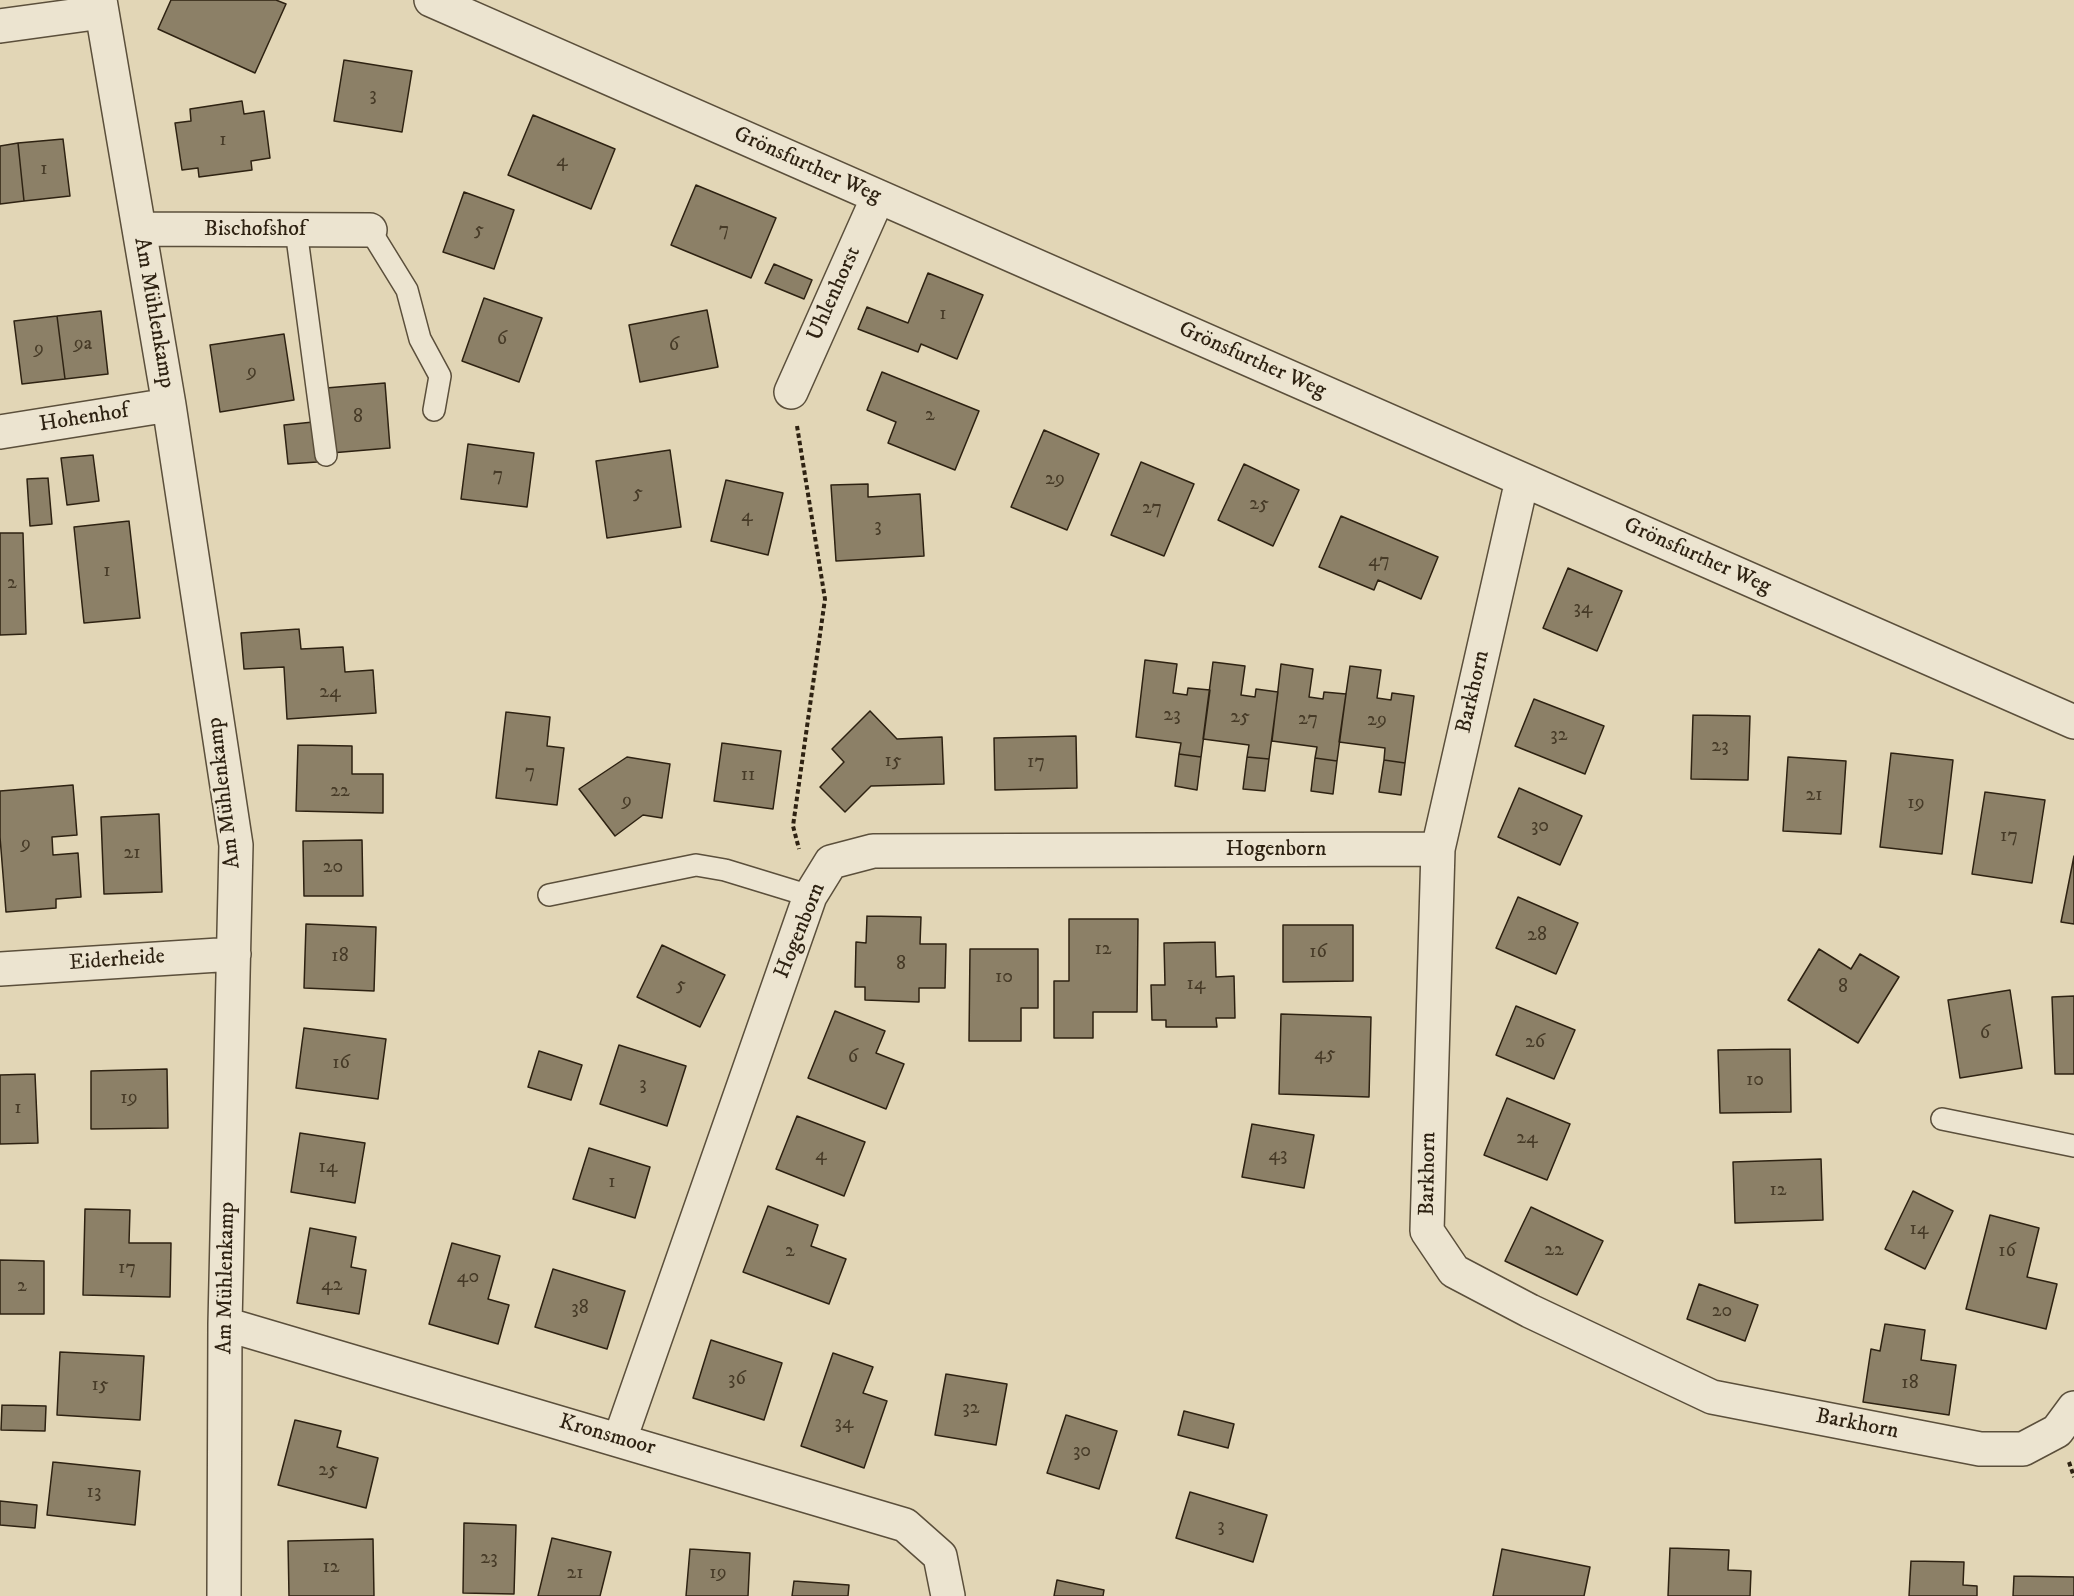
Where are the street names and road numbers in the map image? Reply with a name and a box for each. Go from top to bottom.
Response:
street label: Grönsfurther Weg [729,122,885,210]
street label: Bischofshof [204,217,306,243]
street label: Am Mühlenkamp [127,236,179,390]
street label: Uhlenhorst [803,243,867,345]
street label: Grönsfurther Weg [1174,317,1330,405]
street label: Hohenhof [38,399,130,439]
street label: Grönsfurther Weg [1619,513,1775,601]
street label: Barkhorn [1452,648,1496,736]
street label: Am Mühlenkamp [203,716,247,870]
street label: Hogenborn [1226,837,1326,863]
street label: Hogenborn [770,879,832,983]
street label: Eiderheide [68,944,166,978]
street label: Barkhorn [1415,1132,1443,1216]
street label: Am Mühlenkamp [212,1202,242,1354]
street label: Barkhorn [1813,1404,1901,1446]
street label: Kronsmoor [556,1410,658,1462]

